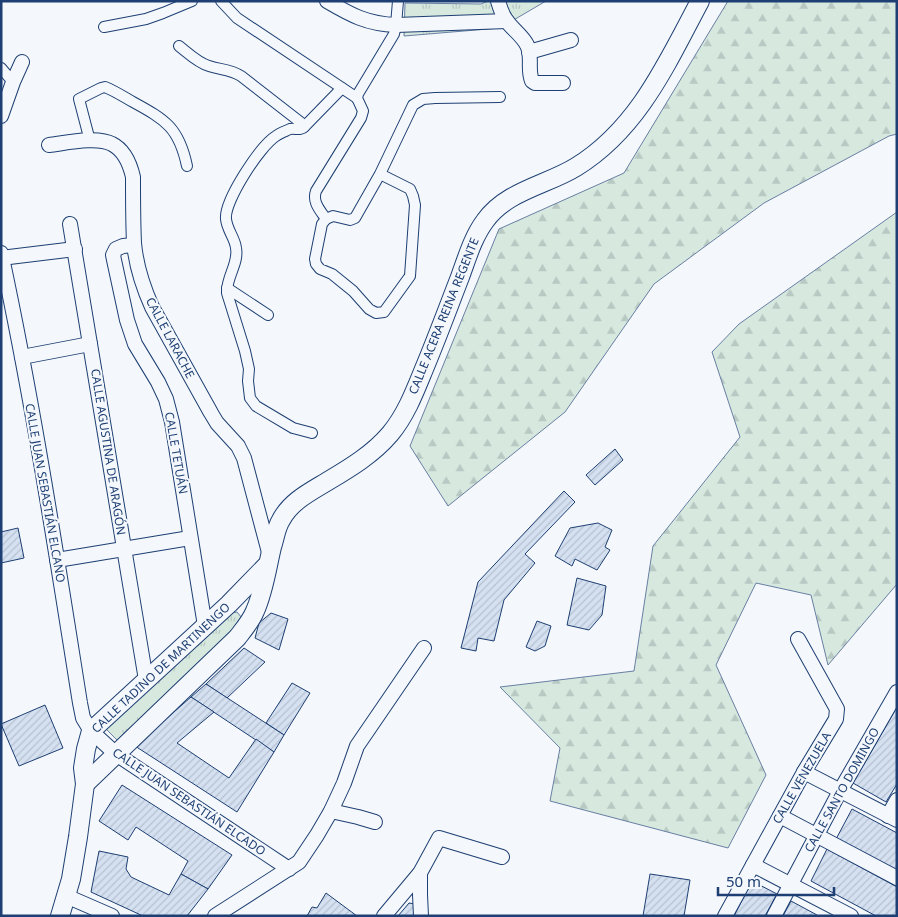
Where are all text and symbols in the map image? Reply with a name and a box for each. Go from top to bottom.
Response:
street label: CALLE ACERA REINA REGENTE [404,235,483,397]
street label: CALLE LARACHE [142,294,199,381]
street label: CALLE AGUSTINA DE ARAGÓN [87,368,130,536]
street label: CALLE JUAN SEBASTIÁN ELCANO [21,402,70,584]
street label: CALLE TETUÁN [161,411,192,495]
street label: CALLE TADINO DE MARTINENGO [88,599,234,737]
street label: CALLE SANTO DOMINGO [800,724,883,855]
street label: CALLE VENEZUELA [768,728,835,827]
street label: CALLE JUAN SEBASTIÁN ELCADO [109,744,269,859]
scale bar [718,864,834,896]
text: 50 m [726,871,761,891]

